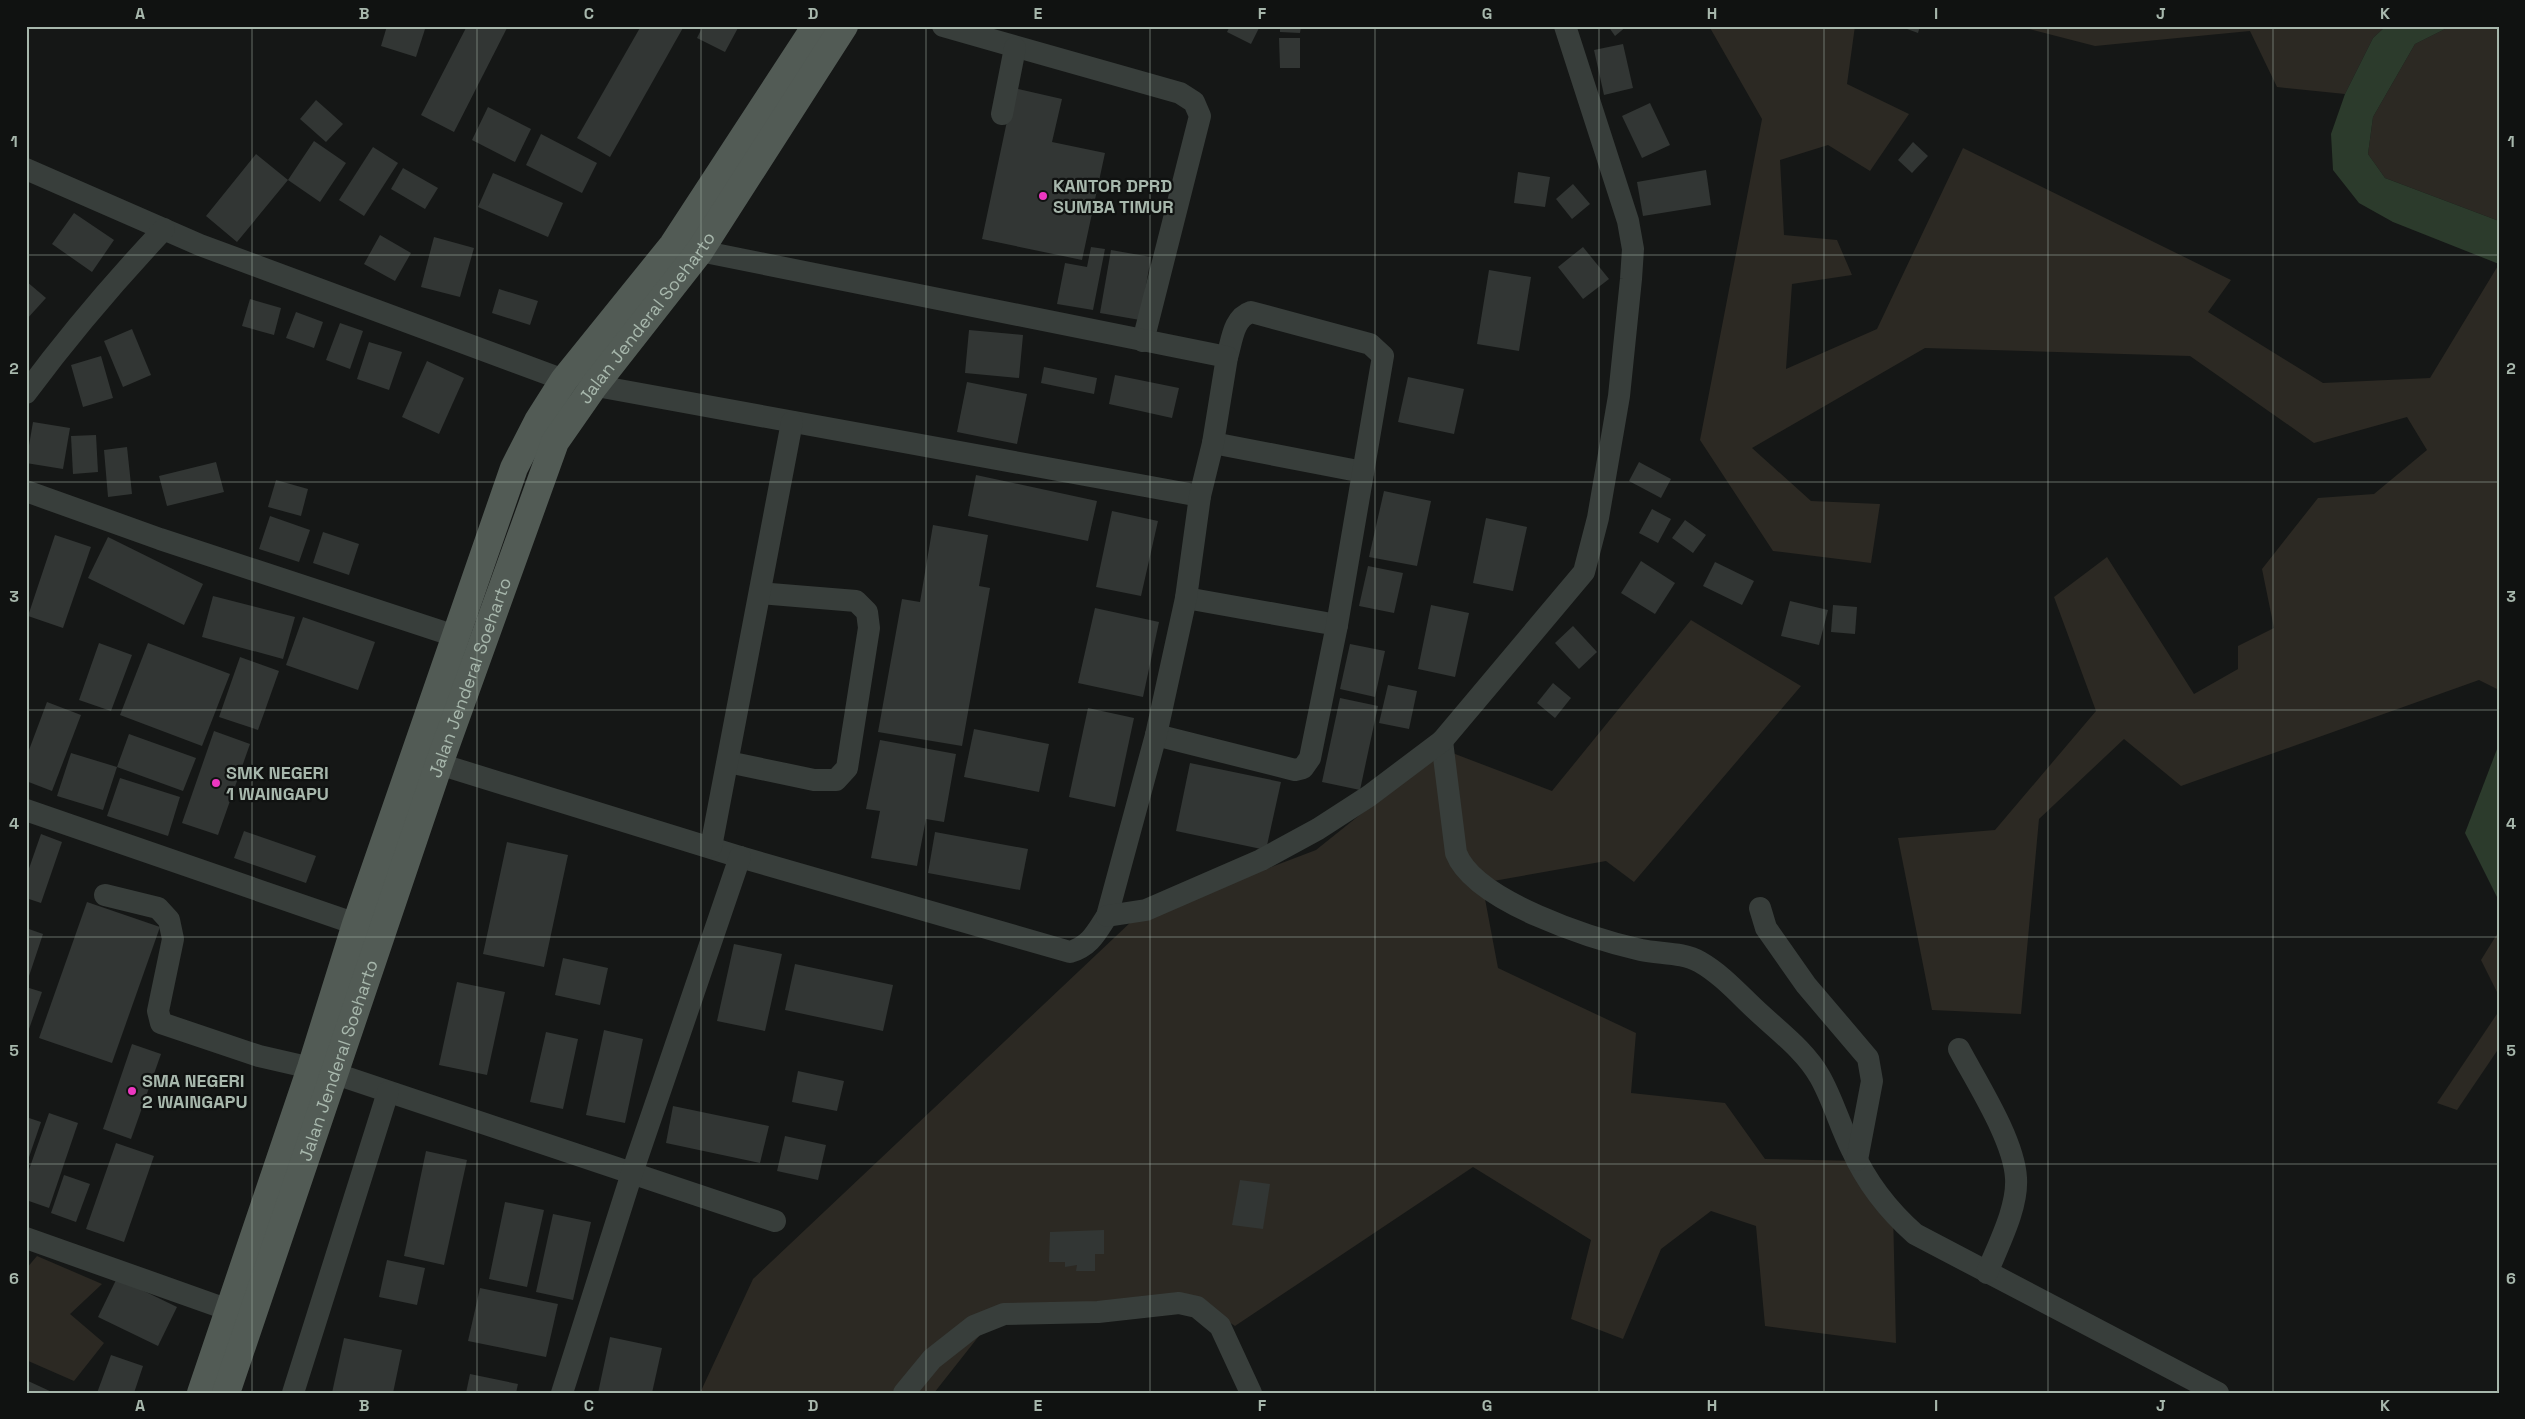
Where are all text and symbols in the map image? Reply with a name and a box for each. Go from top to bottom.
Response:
text: A [135,3,145,24]
text: B [359,3,369,24]
text: C [584,3,594,24]
text: D [808,3,818,24]
text: E [1034,3,1043,24]
text: F [1258,3,1267,24]
text: G [1482,3,1492,24]
text: H [1707,3,1717,24]
text: I [1934,3,1938,24]
text: J [2156,3,2166,24]
text: K [2380,3,2390,24]
text: 1 [10,131,18,152]
text: 1 [2507,131,2515,152]
place label: KANTOR DPRD SUMBA TIMUR [1053,174,1174,218]
marker: KANTOR DPRD SUMBA TIMUR [1037,190,1049,202]
street label: Jalan Jenderal Soeharto [573,227,720,408]
text: 2 [9,358,19,379]
text: 2 [2506,358,2516,379]
street label: Jalan Jenderal Soeharto [423,574,516,781]
text: 3 [9,586,19,607]
text: 3 [2506,586,2516,607]
place label: SMK NEGERI 1 WAINGAPU [226,761,329,805]
marker: SMK NEGERI 1 WAINGAPU [210,777,222,789]
text: 4 [9,813,19,834]
text: 4 [2506,813,2516,834]
street label: Jalan Jenderal Soeharto [293,957,383,1164]
text: 5 [9,1040,19,1061]
text: 5 [2506,1040,2516,1061]
place label: SMA NEGERI 2 WAINGAPU [142,1069,248,1113]
marker: SMA NEGERI 2 WAINGAPU [126,1085,138,1097]
text: 6 [9,1268,19,1289]
text: 6 [2506,1268,2516,1289]
text: A [135,1395,145,1416]
text: B [359,1395,369,1416]
text: C [584,1395,594,1416]
text: D [808,1395,818,1416]
text: E [1034,1395,1043,1416]
text: F [1258,1395,1267,1416]
text: G [1482,1395,1492,1416]
text: H [1707,1395,1717,1416]
text: I [1934,1395,1938,1416]
text: J [2156,1395,2166,1416]
text: K [2380,1395,2390,1416]

